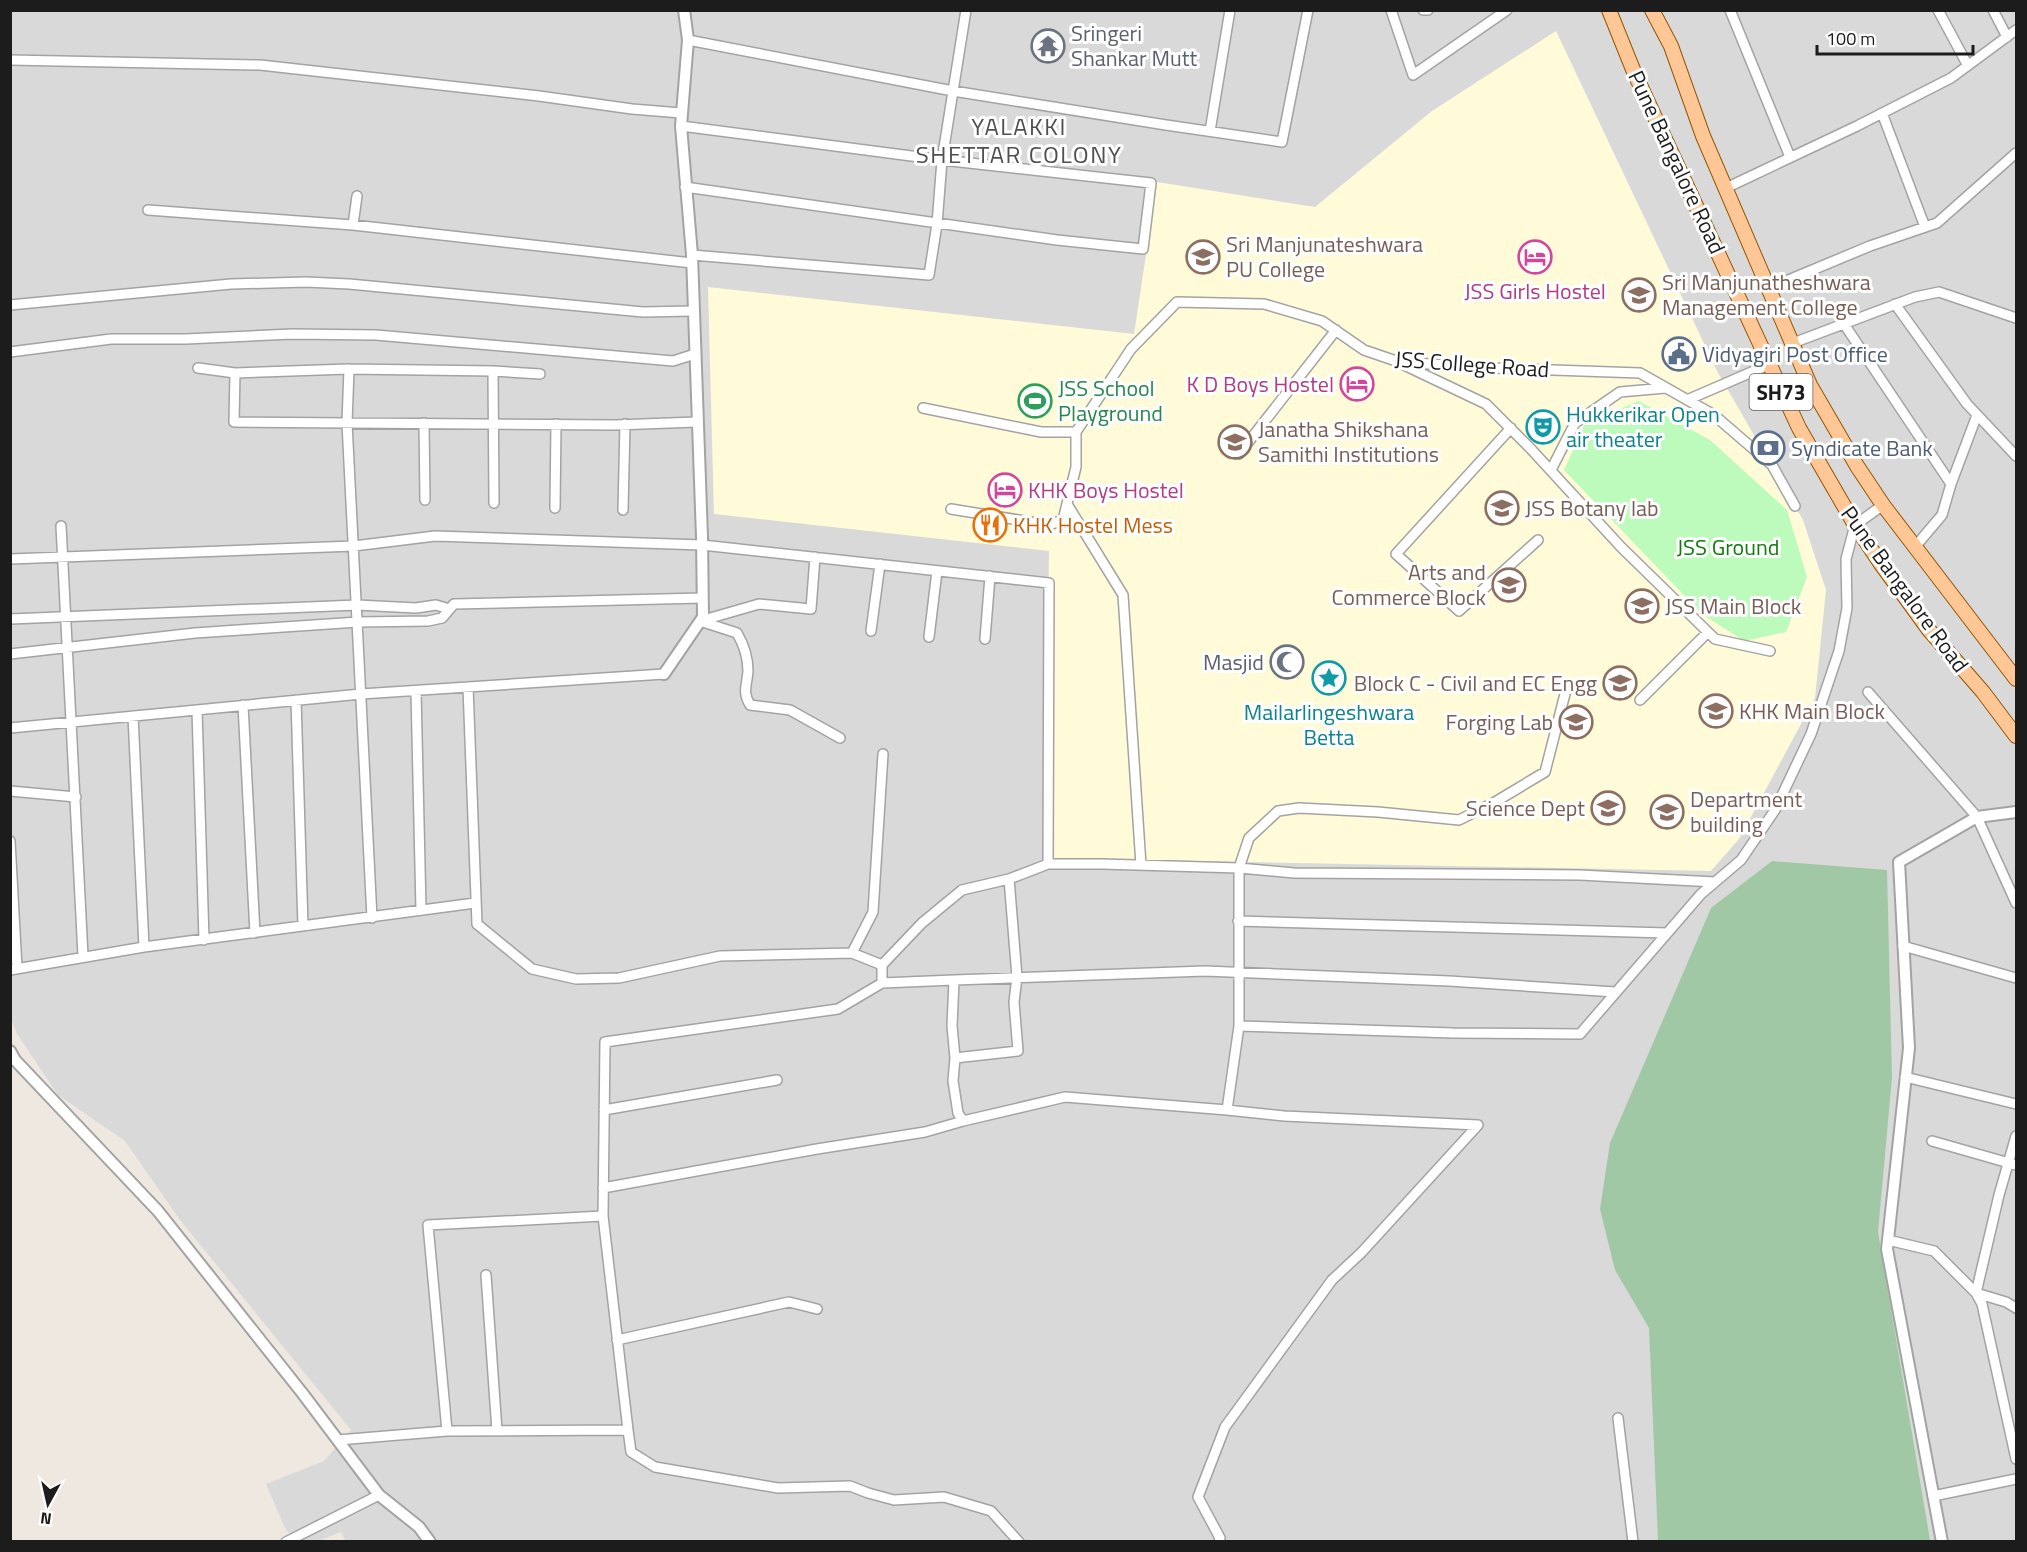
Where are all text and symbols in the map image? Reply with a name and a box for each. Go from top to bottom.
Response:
place label: Sringeri Shankar Mutt [1071,16,1197,75]
scale bar [1817,18,1973,56]
text: 100 m [1826,25,1875,52]
temple icon: Sringeri Shankar Mutt [1030,28,1066,64]
street label: Pune Bangalore Road [1620,65,1734,259]
district label: YALAKKI SHETTAR COLONY [916,108,1122,172]
place label: Sri Manjunateshwara PU College [1226,227,1423,286]
school or university icon: Sri Manjunateshwara PU College [1185,239,1221,275]
hotel icon: JSS Girls Hostel [1517,239,1553,275]
place label: Sri Manjunatheshwara Management College [1662,265,1871,324]
place label: JSS Girls Hostel [1464,274,1606,308]
school or university icon: Sri Manjunatheshwara Management College [1621,277,1657,313]
public building icon: Vidyagiri Post Office [1661,336,1697,372]
place label: Vidyagiri Post Office [1702,337,1888,371]
street label: JSS College Road [1394,342,1550,386]
hotel icon: K D Boys Hostel [1339,366,1375,402]
place label: K D Boys Hostel [1187,367,1334,401]
place label: JSS School Playground [1058,371,1163,430]
road number: SH73 [1750,374,1812,410]
sports icon: JSS School Playground [1017,383,1053,419]
place label: Hukkerikar Open air theater [1566,397,1720,456]
theatre icon: Hukkerikar Open air theater [1525,409,1561,445]
place label: Janatha Shikshana Samithi Institutions [1258,412,1439,471]
school or university icon: Janatha Shikshana Samithi Institutions [1217,424,1253,460]
bank icon: Syndicate Bank [1750,430,1786,466]
place label: Syndicate Bank [1791,431,1933,465]
hotel icon: KHK Boys Hostel [987,472,1023,508]
place label: KHK Boys Hostel [1028,473,1184,507]
school or university icon: JSS Botany lab [1484,490,1520,526]
place label: JSS Botany lab [1525,491,1659,525]
street label: Pune Bangalore Road [1833,499,1977,679]
restaurant icon: KHK Hostel Mess [972,507,1008,543]
place label: KHK Hostel Mess [1013,508,1173,542]
park label: JSS Ground [1677,530,1779,564]
place label: Arts and Commerce Block [1332,555,1486,614]
school or university icon: Arts and Commerce Block [1491,567,1527,603]
school or university icon: JSS Main Block [1624,588,1660,624]
place label: JSS Main Block [1665,589,1802,623]
mosque icon: Masjid [1269,644,1305,680]
place label: Masjid [1203,645,1264,679]
place icon: Mailarlingeshwara Betta [1311,660,1347,696]
school or university icon: Block C - Civil and EC Engg [1602,665,1638,701]
place label: Block C - Civil and EC Engg [1354,666,1597,700]
school or university icon: KHK Main Block [1698,693,1734,729]
place label: KHK Main Block [1739,694,1886,728]
place label: Mailarlingeshwara Betta [1244,695,1414,754]
school or university icon: Forging Lab [1558,704,1594,740]
place label: Forging Lab [1446,705,1553,739]
place label: Department building [1690,782,1803,841]
school or university icon: Science Dept [1590,790,1626,826]
place label: Science Dept [1466,791,1585,825]
school or university icon: Department building [1649,794,1685,830]
north arrow [18,1474,78,1534]
text: N [39,1506,53,1532]

